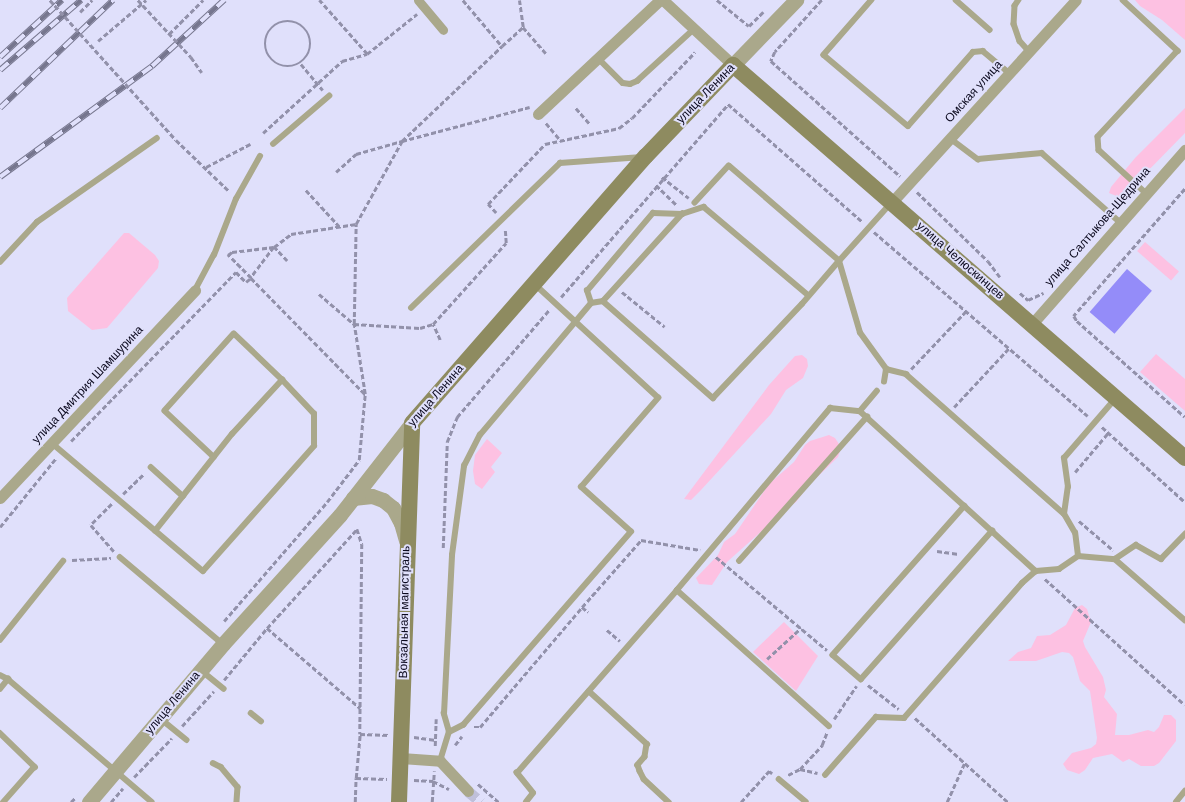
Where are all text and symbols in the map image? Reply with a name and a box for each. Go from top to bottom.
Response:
street label: Омская улица [942,58,1006,126]
street label: улица Ленина [674,61,738,127]
street label: улица Салтыкова-Щедрина [1042,164,1154,290]
street label: улица Челюскинцев [913,219,1007,303]
street label: улица Дмитрия Шамшурина [29,323,147,447]
street label: улица Ленина [405,362,467,430]
street label: Вокзальная магистраль [397,546,413,678]
street label: улица Ленина [143,669,203,737]

